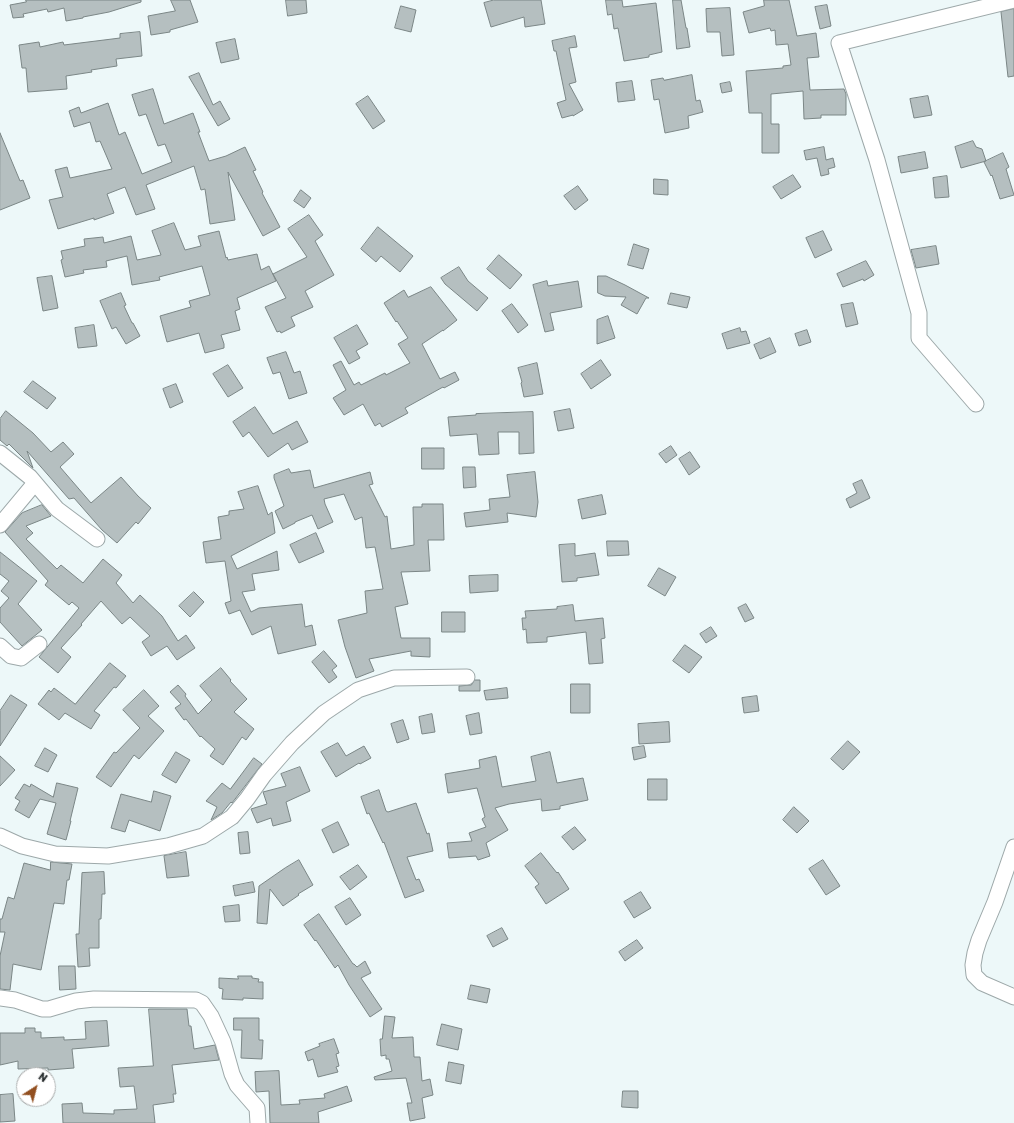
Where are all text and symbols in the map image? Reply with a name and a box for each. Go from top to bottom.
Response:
north arrow [16,1067,56,1107]
text: N [36,1070,50,1085]

